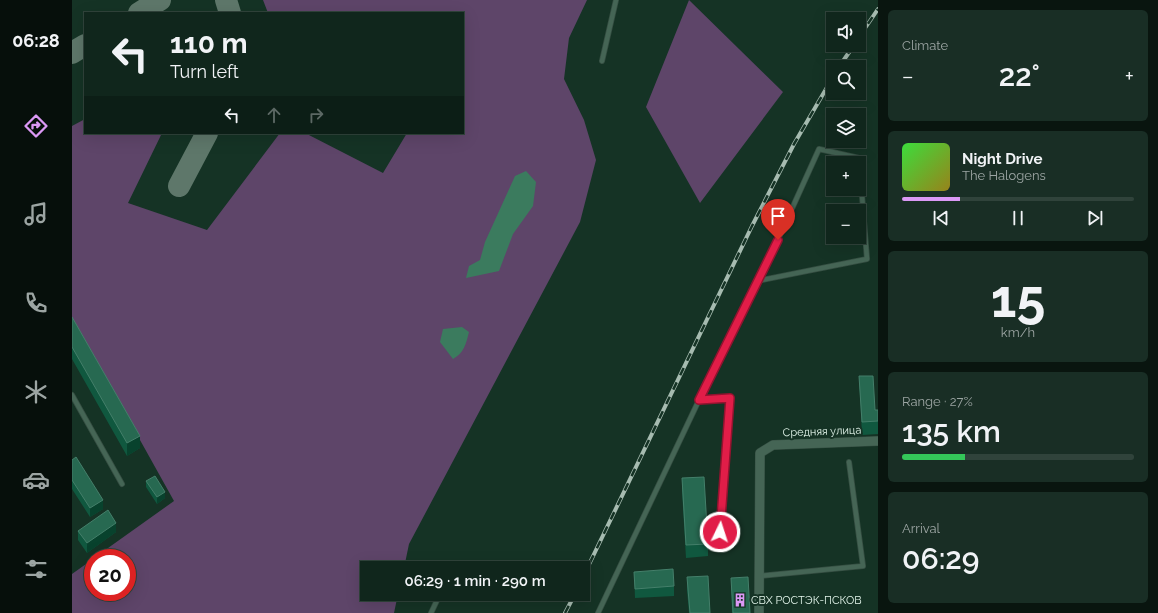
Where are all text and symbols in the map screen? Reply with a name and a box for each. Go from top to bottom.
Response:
map controls [826,12,866,244]
button: sound [826,12,866,52]
text: 110 m [170,27,248,60]
icon: left [104,28,156,80]
text: 06:28 [12,30,60,51]
text: Climate [902,38,948,53]
text: 22° [999,58,1040,93]
button: search [826,60,866,100]
text: Turn left [170,61,239,82]
text: − [902,63,914,89]
text: + [1125,63,1134,89]
icon: left [221,104,243,126]
icon: ahead [263,104,285,126]
icon: right [305,104,327,126]
button: layers [826,108,866,148]
icon: directions [22,112,50,140]
text: Night Drive [962,150,1042,168]
button: + [826,156,866,196]
text: The Halogens [962,168,1046,183]
pin [761,199,795,240]
icon: music [22,200,50,228]
button: − [826,204,866,244]
icon: arrive [767,205,789,227]
icon: previous [930,207,952,229]
icon: pause [1007,207,1029,229]
icon: next [1084,207,1106,229]
text: 15 [991,268,1045,329]
icon: phone [22,289,50,317]
text: km/h [1001,325,1035,340]
icon: climate [22,378,50,406]
text: Range · 27% [902,394,973,409]
text: 135 km [902,414,1001,449]
street label: Средняя улица [783,424,862,439]
icon: car [22,466,50,494]
position arrow [699,511,741,553]
text: Arrival [902,521,940,536]
text: 06:29 [902,541,979,576]
speed limit sign: 20 [84,549,136,601]
icon: filters [22,555,50,583]
text: 06:29 · 1 min · 290 m [404,572,546,590]
building icon: СВХ РОСТЭК-ПСКОВ [732,592,748,608]
place label: СВХ РОСТЭК-ПСКОВ [751,594,862,607]

